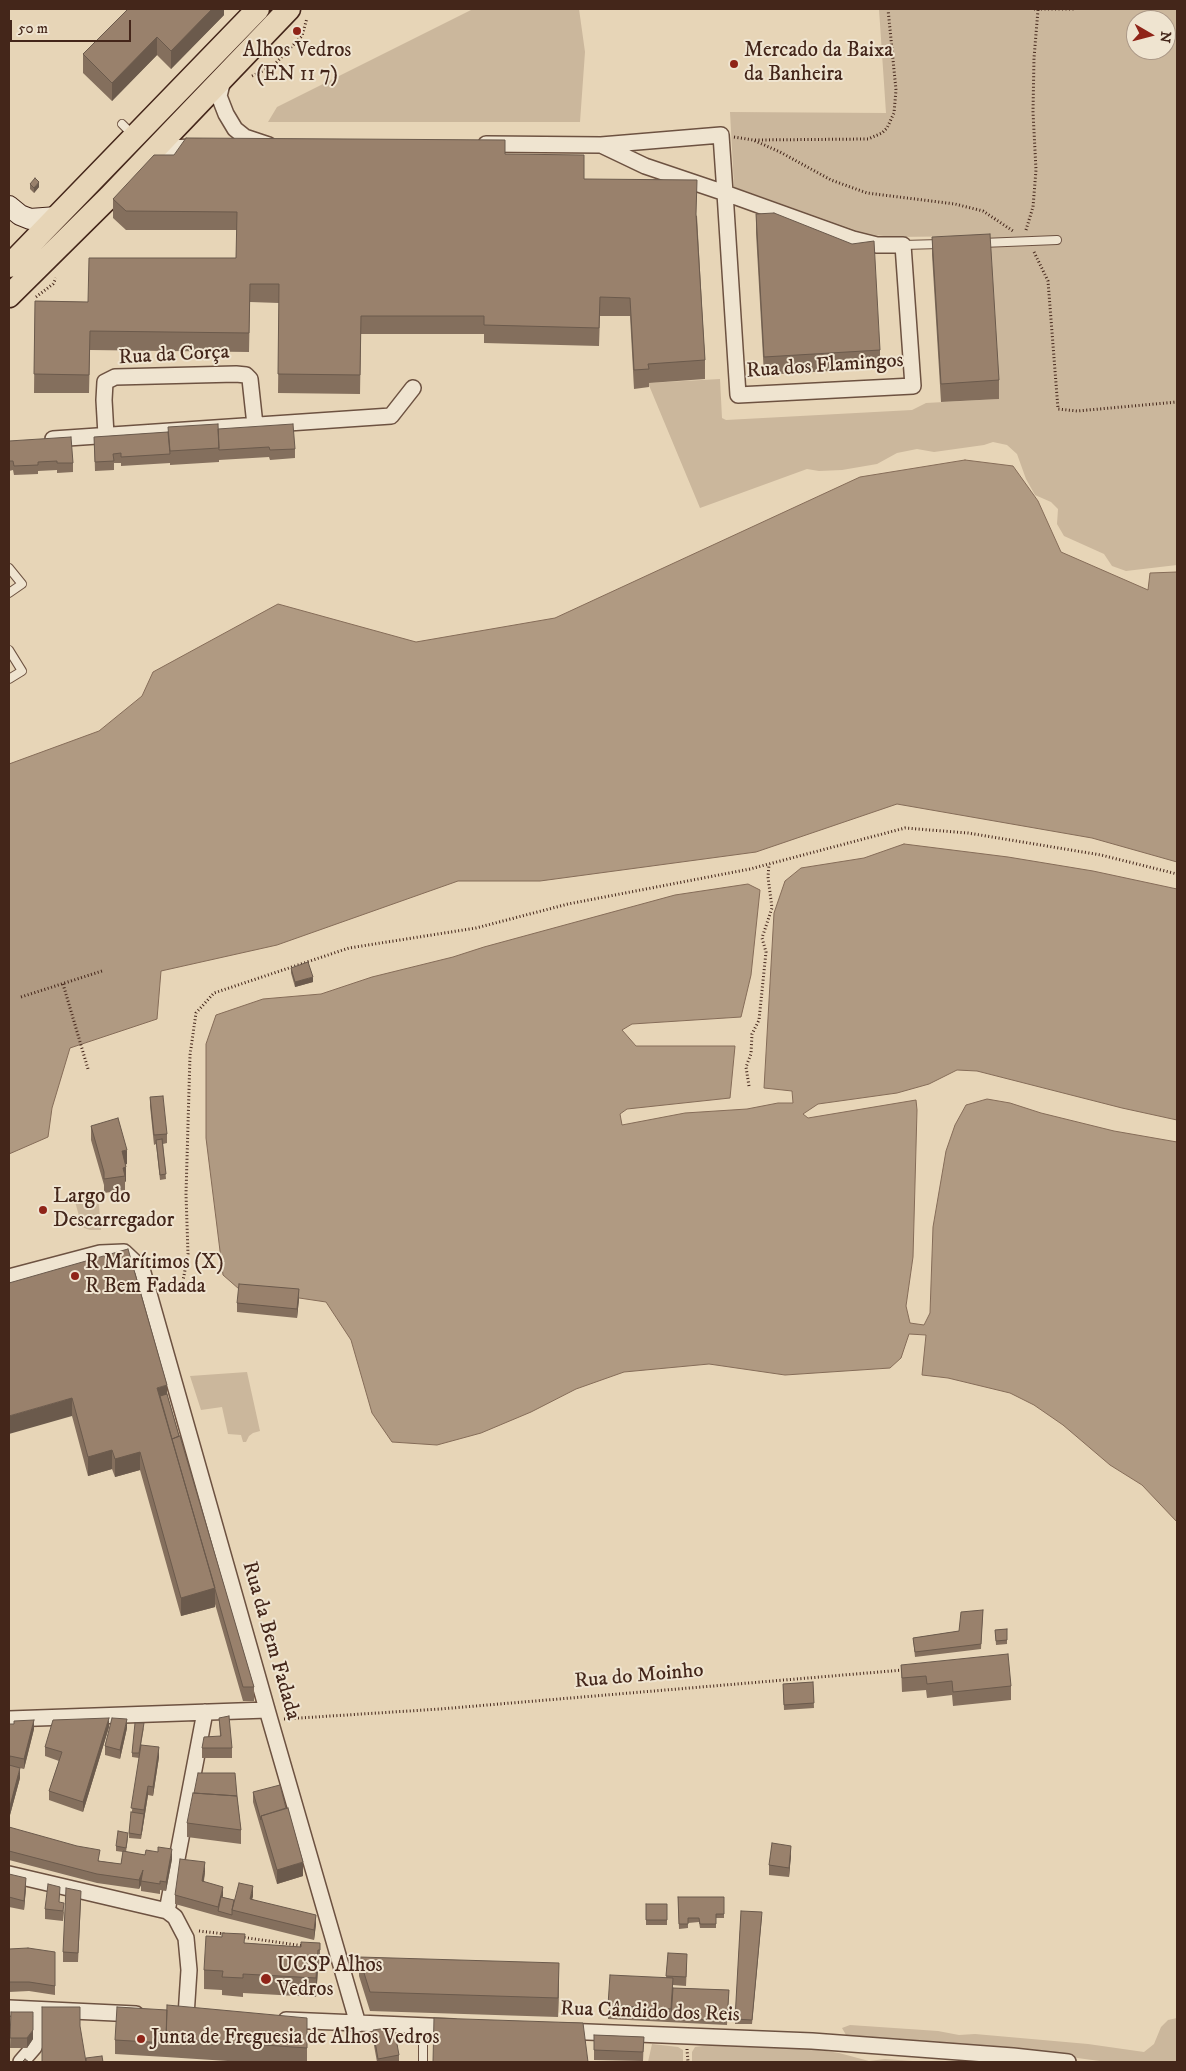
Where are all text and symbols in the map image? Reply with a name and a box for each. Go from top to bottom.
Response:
scale bar [12,10,134,42]
north arrow [1126,10,1176,60]
text: 50 m [18,19,48,38]
marker: Alhos Vedros (EN 11 7) [291,25,303,37]
text: N [1155,30,1175,44]
place label: Alhos Vedros (EN 11 7) [243,39,351,89]
place label: Mercado da Baixa da Banheira [744,39,893,89]
marker: Mercado da Baixa da Banheira [728,58,740,70]
street label: Rua da Corça [118,341,230,371]
street label: Rua dos Flamingos [746,349,904,385]
place label: Largo do Descarregador [53,1185,174,1235]
marker: Largo do Descarregador [37,1204,49,1216]
place label: R Marítimos (X) R Bem Fadada [85,1251,224,1301]
marker: R Marítimos (X) R Bem Fadada [69,1270,81,1282]
street label: Rua da Bem Fadada [235,1559,305,1723]
street label: Rua do Moinho [573,1659,705,1695]
place label: UCSP Alhos Vedros [277,1954,383,2004]
marker: UCSP Alhos Vedros [259,1972,273,1986]
street label: Rua Cândido dos Reis [560,1997,740,2029]
place label: Junta de Freguesia de Alhos Vedros [151,2026,439,2052]
marker: Junta de Freguesia de Alhos Vedros [135,2033,147,2045]

